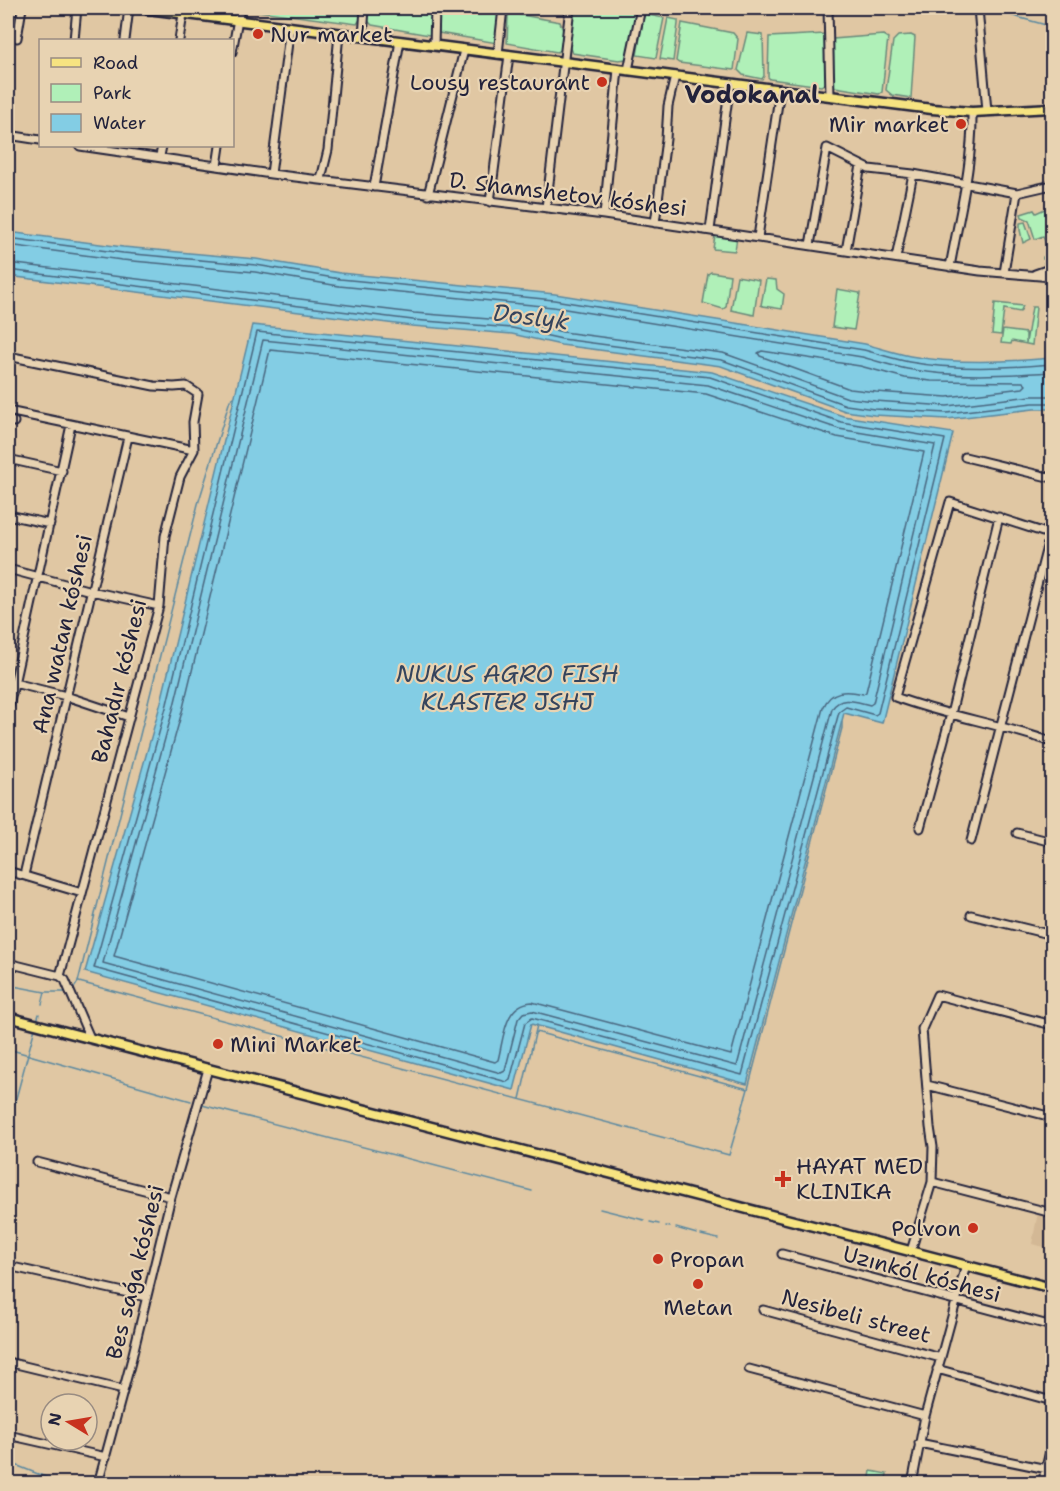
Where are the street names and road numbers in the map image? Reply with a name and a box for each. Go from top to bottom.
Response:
street label: D. Shamshetov kóshesi [448,165,688,223]
street label: Ana watan kóshesi [25,532,99,736]
street label: Bahadır kóshesi [85,596,153,766]
street label: Bes saǵa kóshesi [99,1182,171,1362]
street label: Uzınkól kóshesi [840,1239,1004,1309]
street label: Nesibeli street [778,1282,934,1350]

